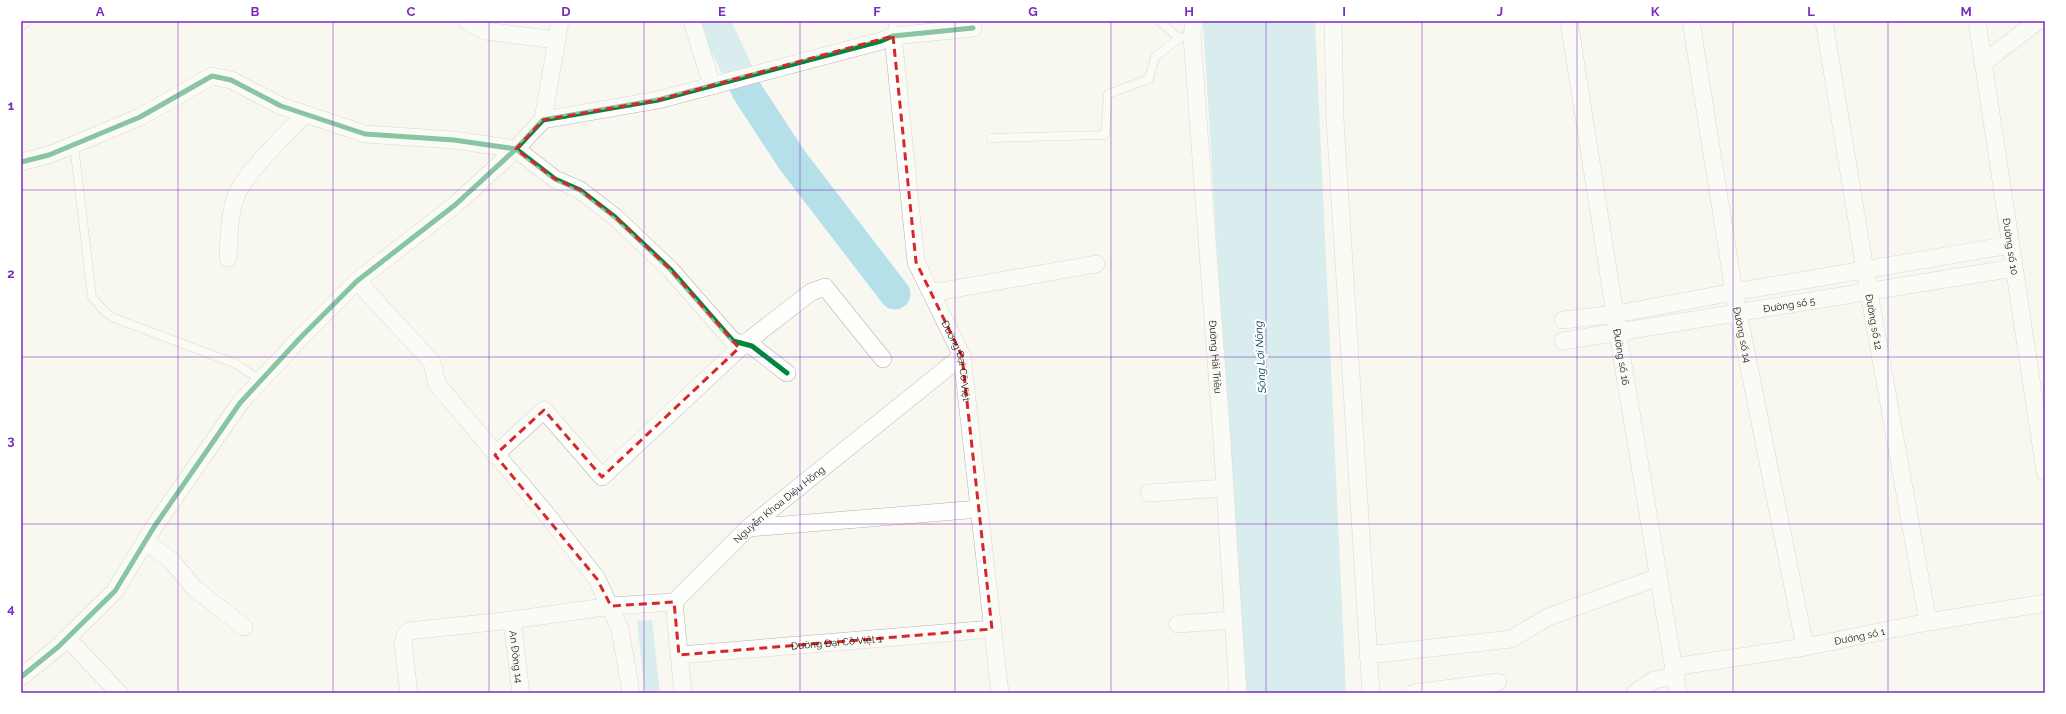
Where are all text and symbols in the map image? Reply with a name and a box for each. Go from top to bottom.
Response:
text: A [96,4,105,19]
text: B [251,4,260,19]
text: C [407,4,416,19]
text: D [561,4,571,19]
text: E [718,4,726,19]
text: F [873,4,881,19]
text: G [1028,4,1038,19]
text: H [1184,4,1194,19]
text: I [1342,4,1346,19]
text: J [1497,4,1503,19]
text: K [1651,4,1660,19]
text: L [1807,4,1815,19]
text: M [1960,4,1972,19]
text: 1 [8,98,15,113]
street label: Đường số 10 [2001,217,2020,276]
text: 2 [7,266,15,281]
street label: Đường số 12 [1863,293,1884,351]
street label: Đường số 5 [1762,295,1816,315]
street label: Đường số 14 [1731,306,1753,364]
street label: Đường Đại Cồ Việt [939,319,972,402]
street label: Đường Hải Triều [1207,320,1224,394]
water label: Sông Lợi Nông [1252,320,1269,395]
street label: Đường số 16 [1611,328,1631,386]
text: 3 [7,433,15,448]
street label: Nguyễn Khoa Diệu Hồng [731,464,827,545]
text: 4 [7,601,15,616]
street label: Đường số 1 [1833,626,1886,647]
street label: An Đông 14 [507,630,525,684]
street label: Đường Đại Cồ Việt 1 [791,633,883,652]

